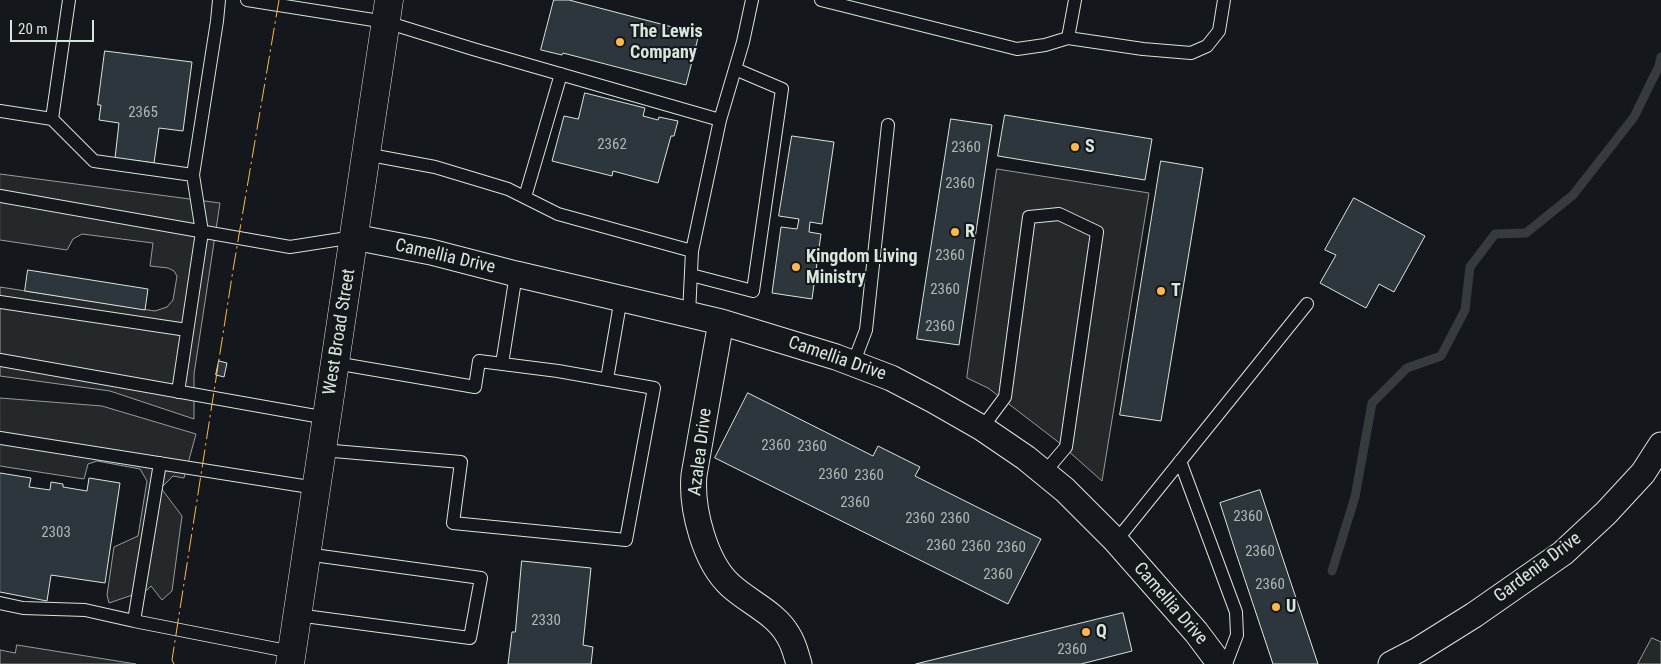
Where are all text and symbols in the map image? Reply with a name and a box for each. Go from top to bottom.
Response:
scale bar [12,10,96,42]
text: 20 m [18,20,48,38]
place label: The Lewis Company [630,21,703,64]
marker: The Lewis Company [614,36,626,48]
house number: 2365 [128,104,158,122]
house number: 2362 [597,136,627,154]
place label: S [1085,136,1095,158]
house number: 2360 [951,139,981,157]
marker: S [1069,141,1081,153]
house number: 2360 [945,175,975,193]
place label: R [965,221,975,243]
marker: R [949,226,961,238]
street label: Camellia Drive [393,235,497,279]
place label: Kingdom Living Ministry [806,246,917,288]
house number: 2360 [935,247,965,265]
marker: Kingdom Living Ministry [790,261,802,273]
street label: West Broad Street [319,267,361,397]
place label: T [1171,280,1181,302]
house number: 2360 [930,281,960,299]
marker: T [1155,285,1167,297]
house number: 2360 [925,318,955,336]
street label: Camellia Drive [785,332,889,386]
street label: Azalea Drive [685,407,717,497]
house number: 2360 [761,437,791,455]
house number: 2360 [797,438,827,456]
house number: 2360 [818,466,848,484]
house number: 2360 [854,467,884,485]
house number: 2360 [840,494,870,512]
house number: 2360 [1233,508,1263,526]
house number: 2360 [905,510,935,528]
house number: 2360 [940,510,970,528]
house number: 2303 [41,524,71,542]
street label: Gardenia Drive [1490,528,1586,608]
house number: 2360 [926,537,956,555]
house number: 2360 [961,538,991,556]
house number: 2360 [996,539,1026,557]
house number: 2360 [1245,543,1275,561]
street label: Camellia Drive [1128,558,1212,650]
house number: 2360 [983,566,1013,584]
house number: 2360 [1255,576,1285,594]
place label: U [1286,596,1296,618]
marker: U [1270,601,1282,613]
house number: 2330 [531,612,561,630]
place label: Q [1096,621,1107,643]
marker: Q [1080,626,1092,638]
house number: 2360 [1057,641,1087,659]

